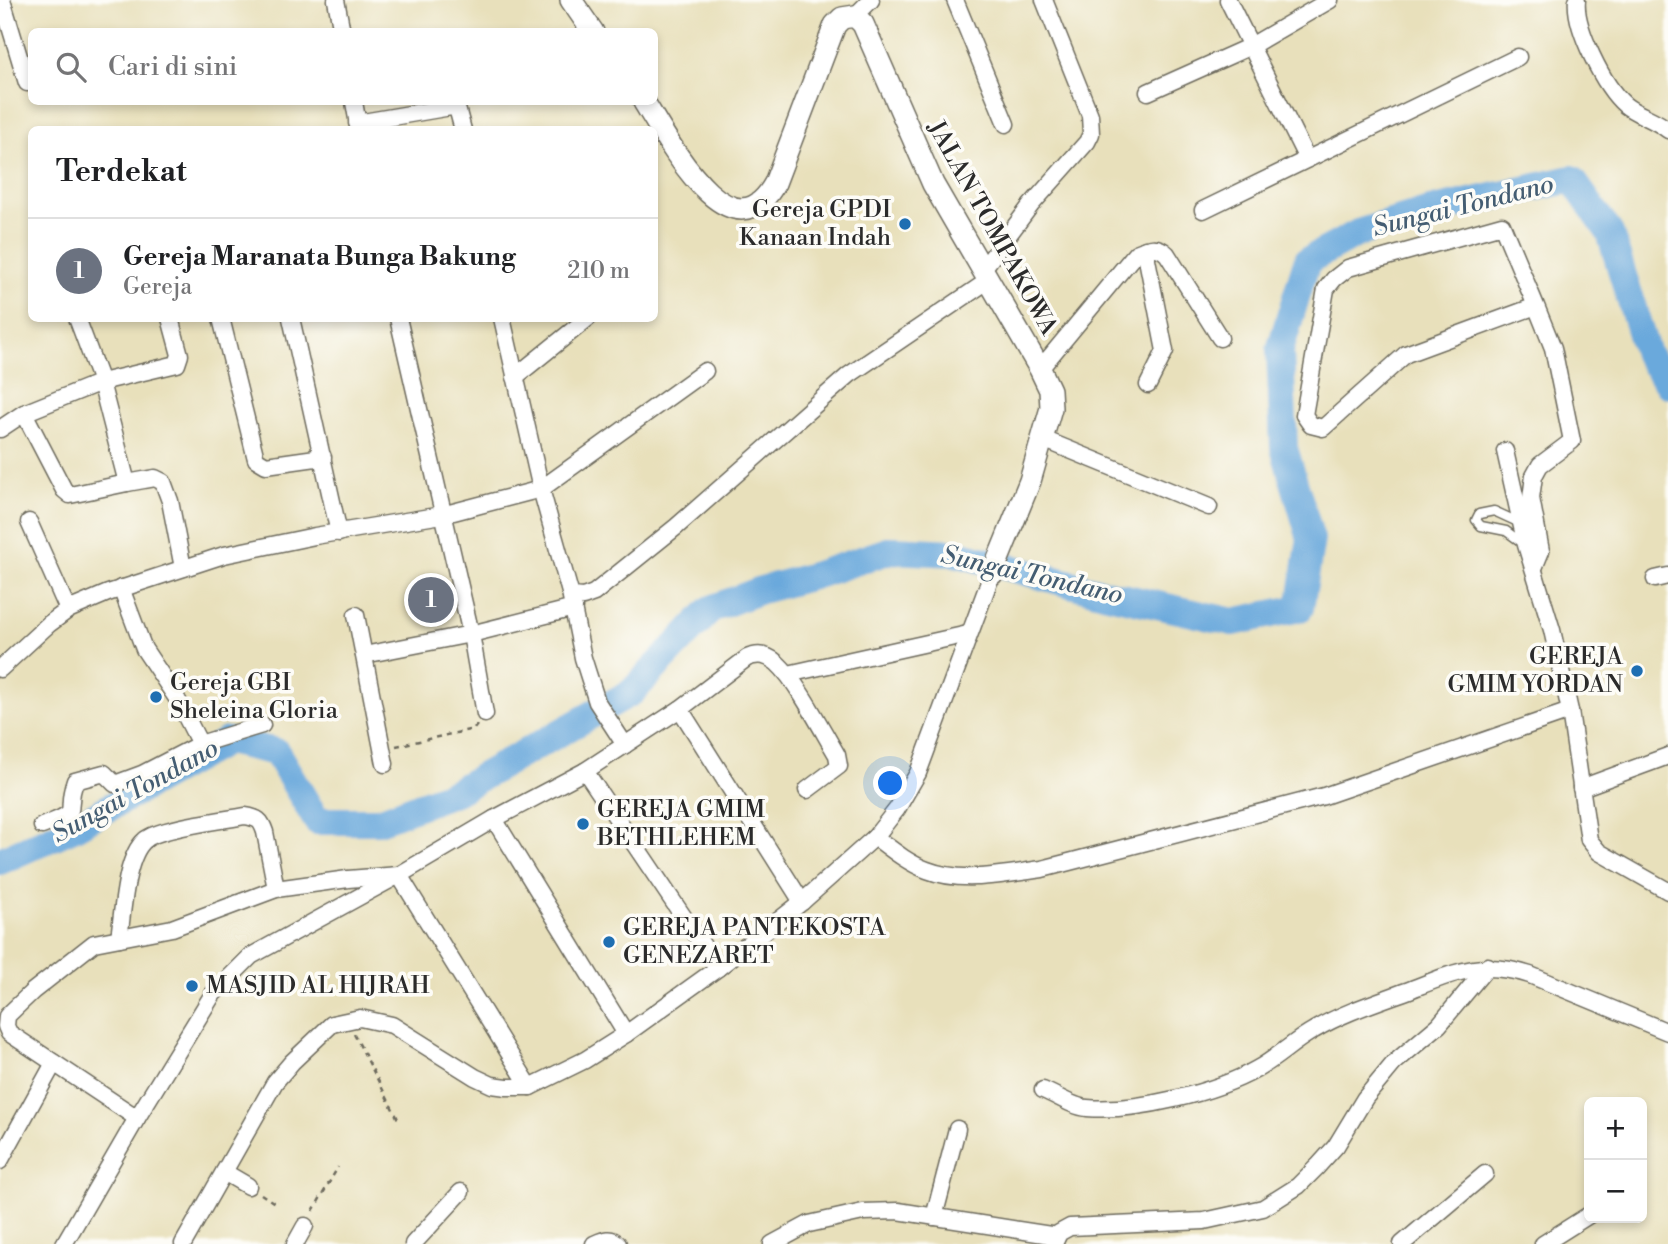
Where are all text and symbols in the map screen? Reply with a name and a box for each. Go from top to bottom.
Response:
search box [28,28,658,105]
icon: search [52,48,90,86]
text: Cari di sini [108,51,237,83]
street label: JALAN TOMPAKOWA [920,115,1064,341]
text: Terdekat [56,153,187,191]
water label: Sungai Tondano [1369,168,1557,244]
place label: Gereja GPDI Kanaan Indah [739,195,891,253]
marker: Gereja GPDI Kanaan Indah [897,216,913,232]
text: Gereja Maranata Bunga Bakung [123,241,516,273]
text: 1 [73,257,85,285]
text: 210 m [567,257,630,285]
text: Gereja [123,273,192,301]
water label: Sungai Tondano [938,539,1126,611]
pin: 1 [408,574,454,626]
place label: GEREJA GMIM YORDAN [1447,642,1624,700]
marker: GEREJA GMIM YORDAN [1629,663,1645,679]
place label: Gereja GBI Sheleina Gloria [170,668,339,726]
marker: Gereja GBI Sheleina Gloria [148,689,164,705]
water label: Sungai Tondano [46,732,224,850]
your location [873,766,907,800]
place label: GEREJA GMIM BETHLEHEM [596,795,765,853]
marker: GEREJA GMIM BETHLEHEM [575,816,591,832]
place label: GEREJA PANTEKOSTA GENEZARET [623,913,886,971]
marker: GEREJA PANTEKOSTA GENEZARET [601,934,617,950]
place label: MASJID AL HIJRAH [206,971,430,1001]
marker: MASJID AL HIJRAH [184,978,200,994]
map controls [1584,1097,1647,1223]
button: + [1584,1097,1647,1160]
button: − [1584,1160,1647,1223]

